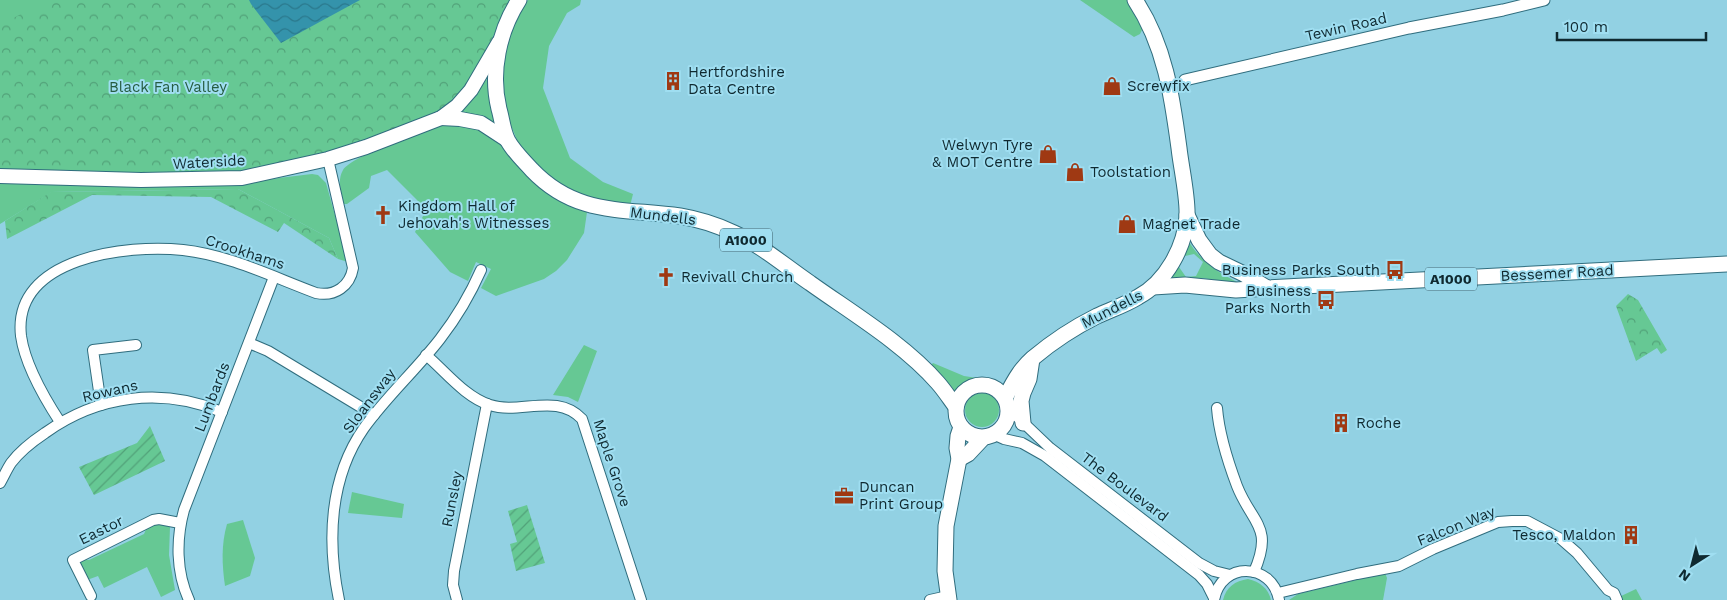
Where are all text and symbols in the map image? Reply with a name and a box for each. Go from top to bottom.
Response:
street label: Tewin Road [1303,9,1389,45]
scale bar [1557,10,1706,42]
text: 100 m [1564,18,1608,36]
place label: Hertfordshire Data Centre [688,63,785,98]
building icon: Hertfordshire Data Centre [662,70,684,92]
shop icon: Screwfix [1101,75,1123,97]
place label: Screwfix [1127,77,1190,95]
park label: Black Fan Valley [109,78,227,96]
place label: Welwyn Tyre & MOT Centre [932,136,1033,171]
shop icon: Welwyn Tyre & MOT Centre [1037,143,1059,165]
street label: Waterside [172,151,246,173]
shop icon: Toolstation [1064,161,1086,183]
place label: Toolstation [1090,163,1171,181]
place label: Kingdom Hall of Jehovah's Witnesses [398,197,549,232]
street label: Mundells [629,203,697,229]
church icon: Kingdom Hall of Jehovah's Witnesses [372,204,394,226]
shop icon: Magnet Trade [1116,213,1138,235]
place label: Magnet Trade [1142,215,1240,233]
road number: A1000 [720,228,772,252]
street label: Crookhams [203,231,287,273]
bus stop icon: Business Parks South [1384,259,1406,281]
place label: Business Parks South [1222,261,1380,279]
street label: Bessemer Road [1500,261,1614,285]
church icon: Revivall Church [655,266,677,288]
place label: Revivall Church [681,268,793,286]
road number: A1000 [1425,268,1477,290]
place label: Business Parks North [1225,282,1311,317]
street label: Mundells [1078,286,1146,332]
bus stop icon: Business Parks North [1315,289,1337,311]
street label: Lumbards [190,359,234,435]
street label: Sloansway [339,365,399,437]
street label: Rowans [80,376,140,406]
building icon: Roche [1330,412,1352,434]
place label: Roche [1356,414,1401,432]
street label: Maple Grove [589,417,635,509]
street label: The Boulevard [1078,448,1172,526]
street label: Runsley [438,469,466,529]
place label: Duncan Print Group [859,478,943,513]
office icon: Duncan Print Group [833,485,855,507]
street label: Falcon Way [1414,502,1498,550]
street label: Eastor [76,512,126,548]
building icon: Tesco, Maldon [1620,524,1642,546]
place label: Tesco, Maldon [1512,526,1616,544]
north arrow [1667,540,1717,590]
text: N [1675,566,1693,585]

